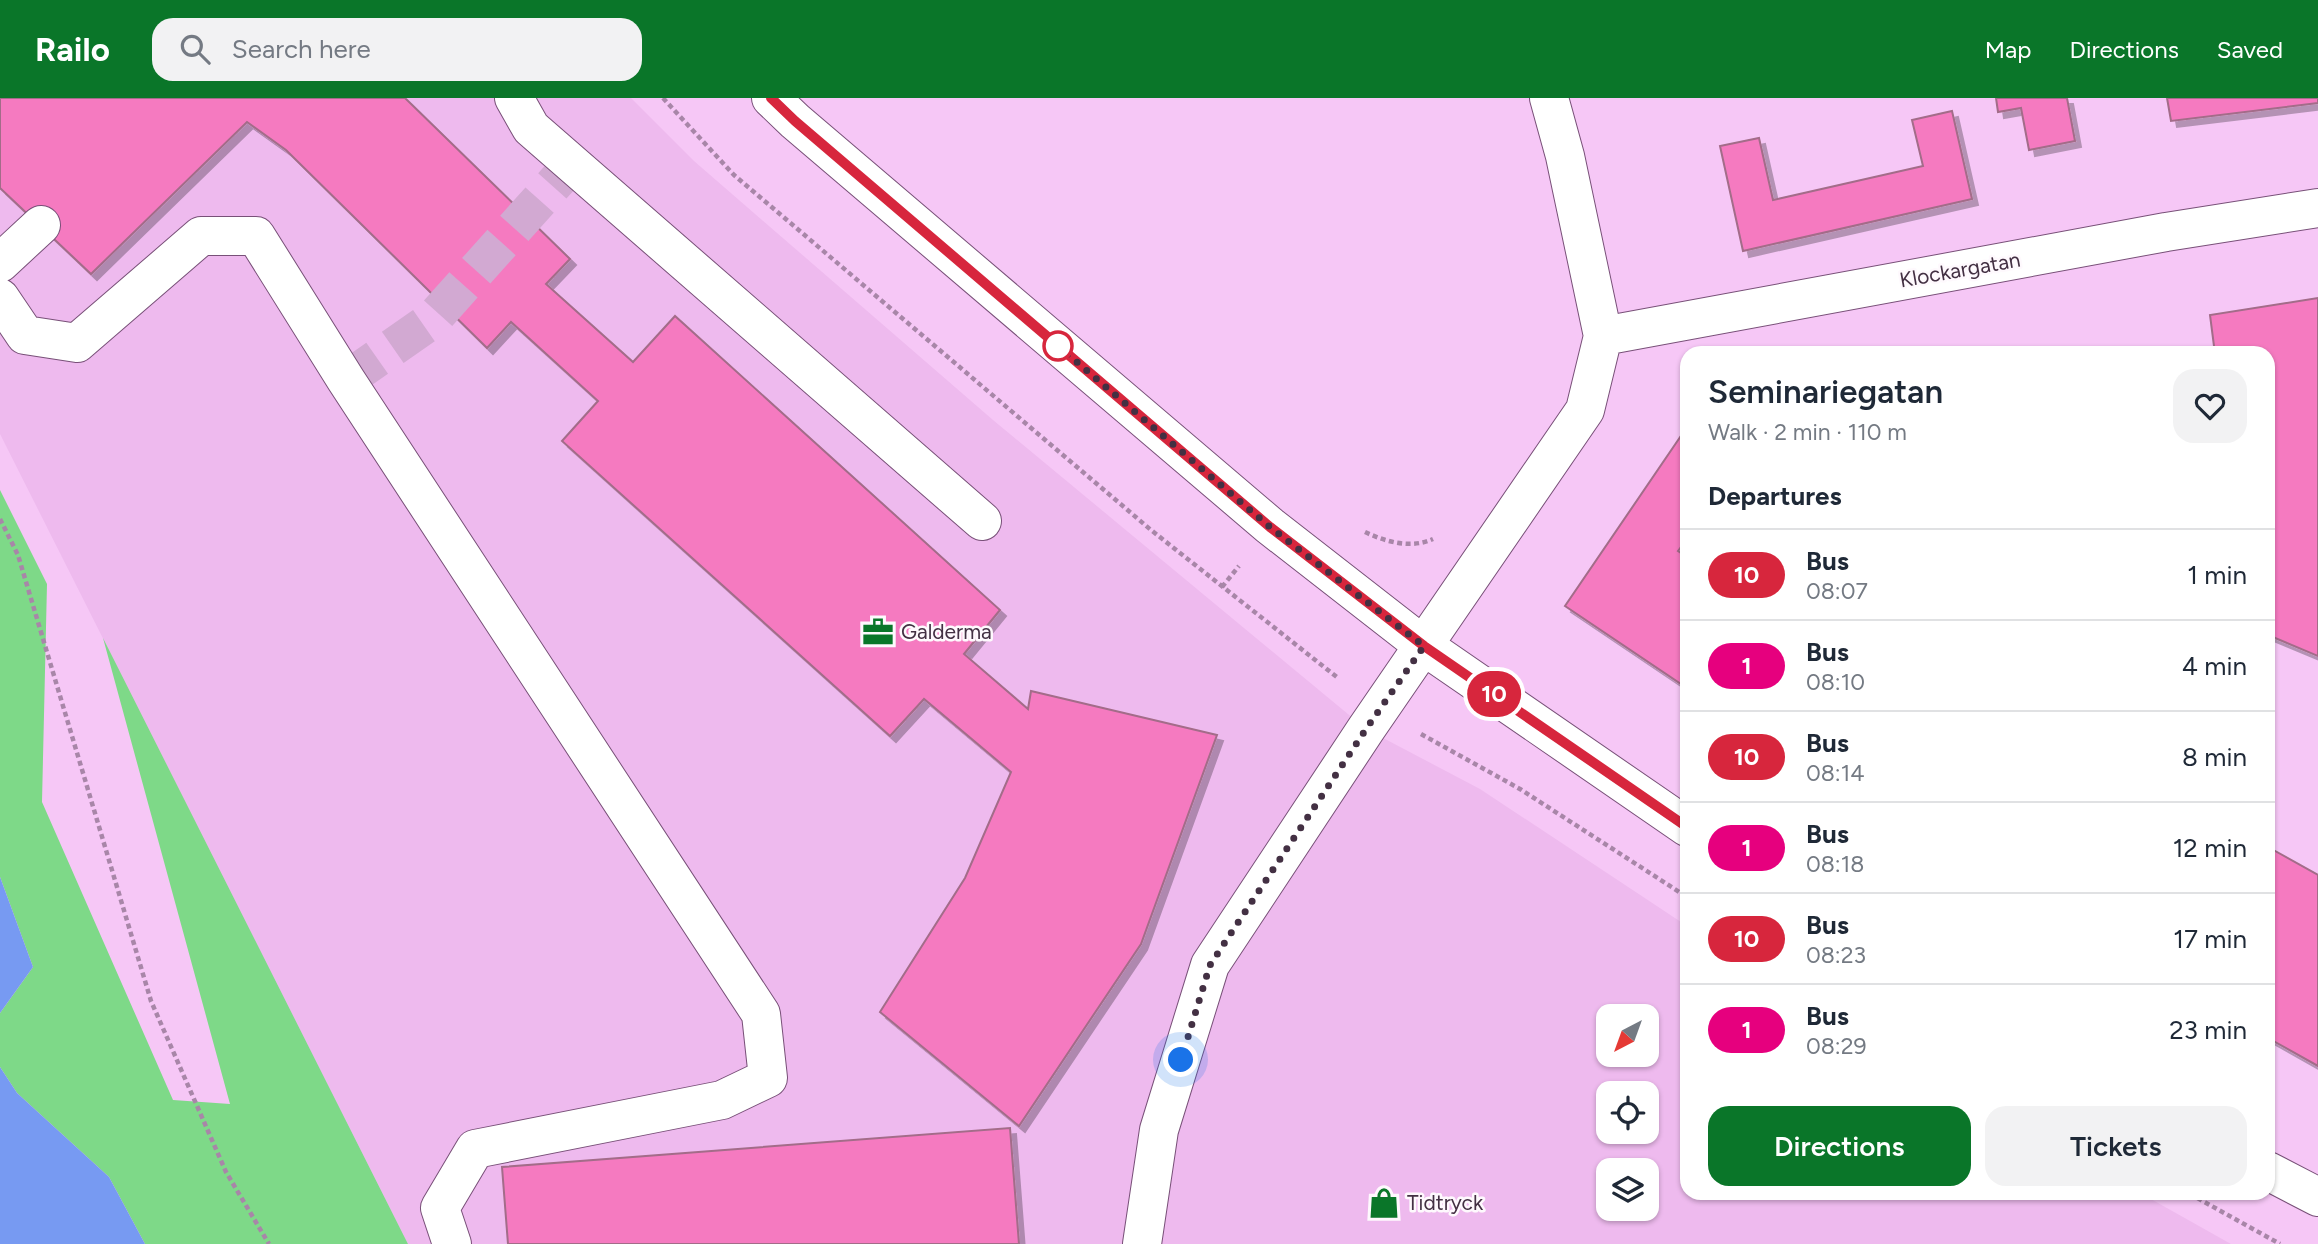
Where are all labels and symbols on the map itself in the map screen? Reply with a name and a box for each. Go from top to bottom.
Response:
street label: Klockargatan [1898,247,2022,292]
unlabelled marker [1043,331,1073,361]
office icon: Galderma [861,615,895,649]
place label: Galderma [901,619,992,644]
line badge: 10 [1462,671,1526,717]
north arrow [1596,1004,1659,1068]
your location [1163,1042,1198,1077]
shop icon: Tidtryck [1367,1186,1401,1220]
place label: Tidtryck [1407,1190,1484,1215]

